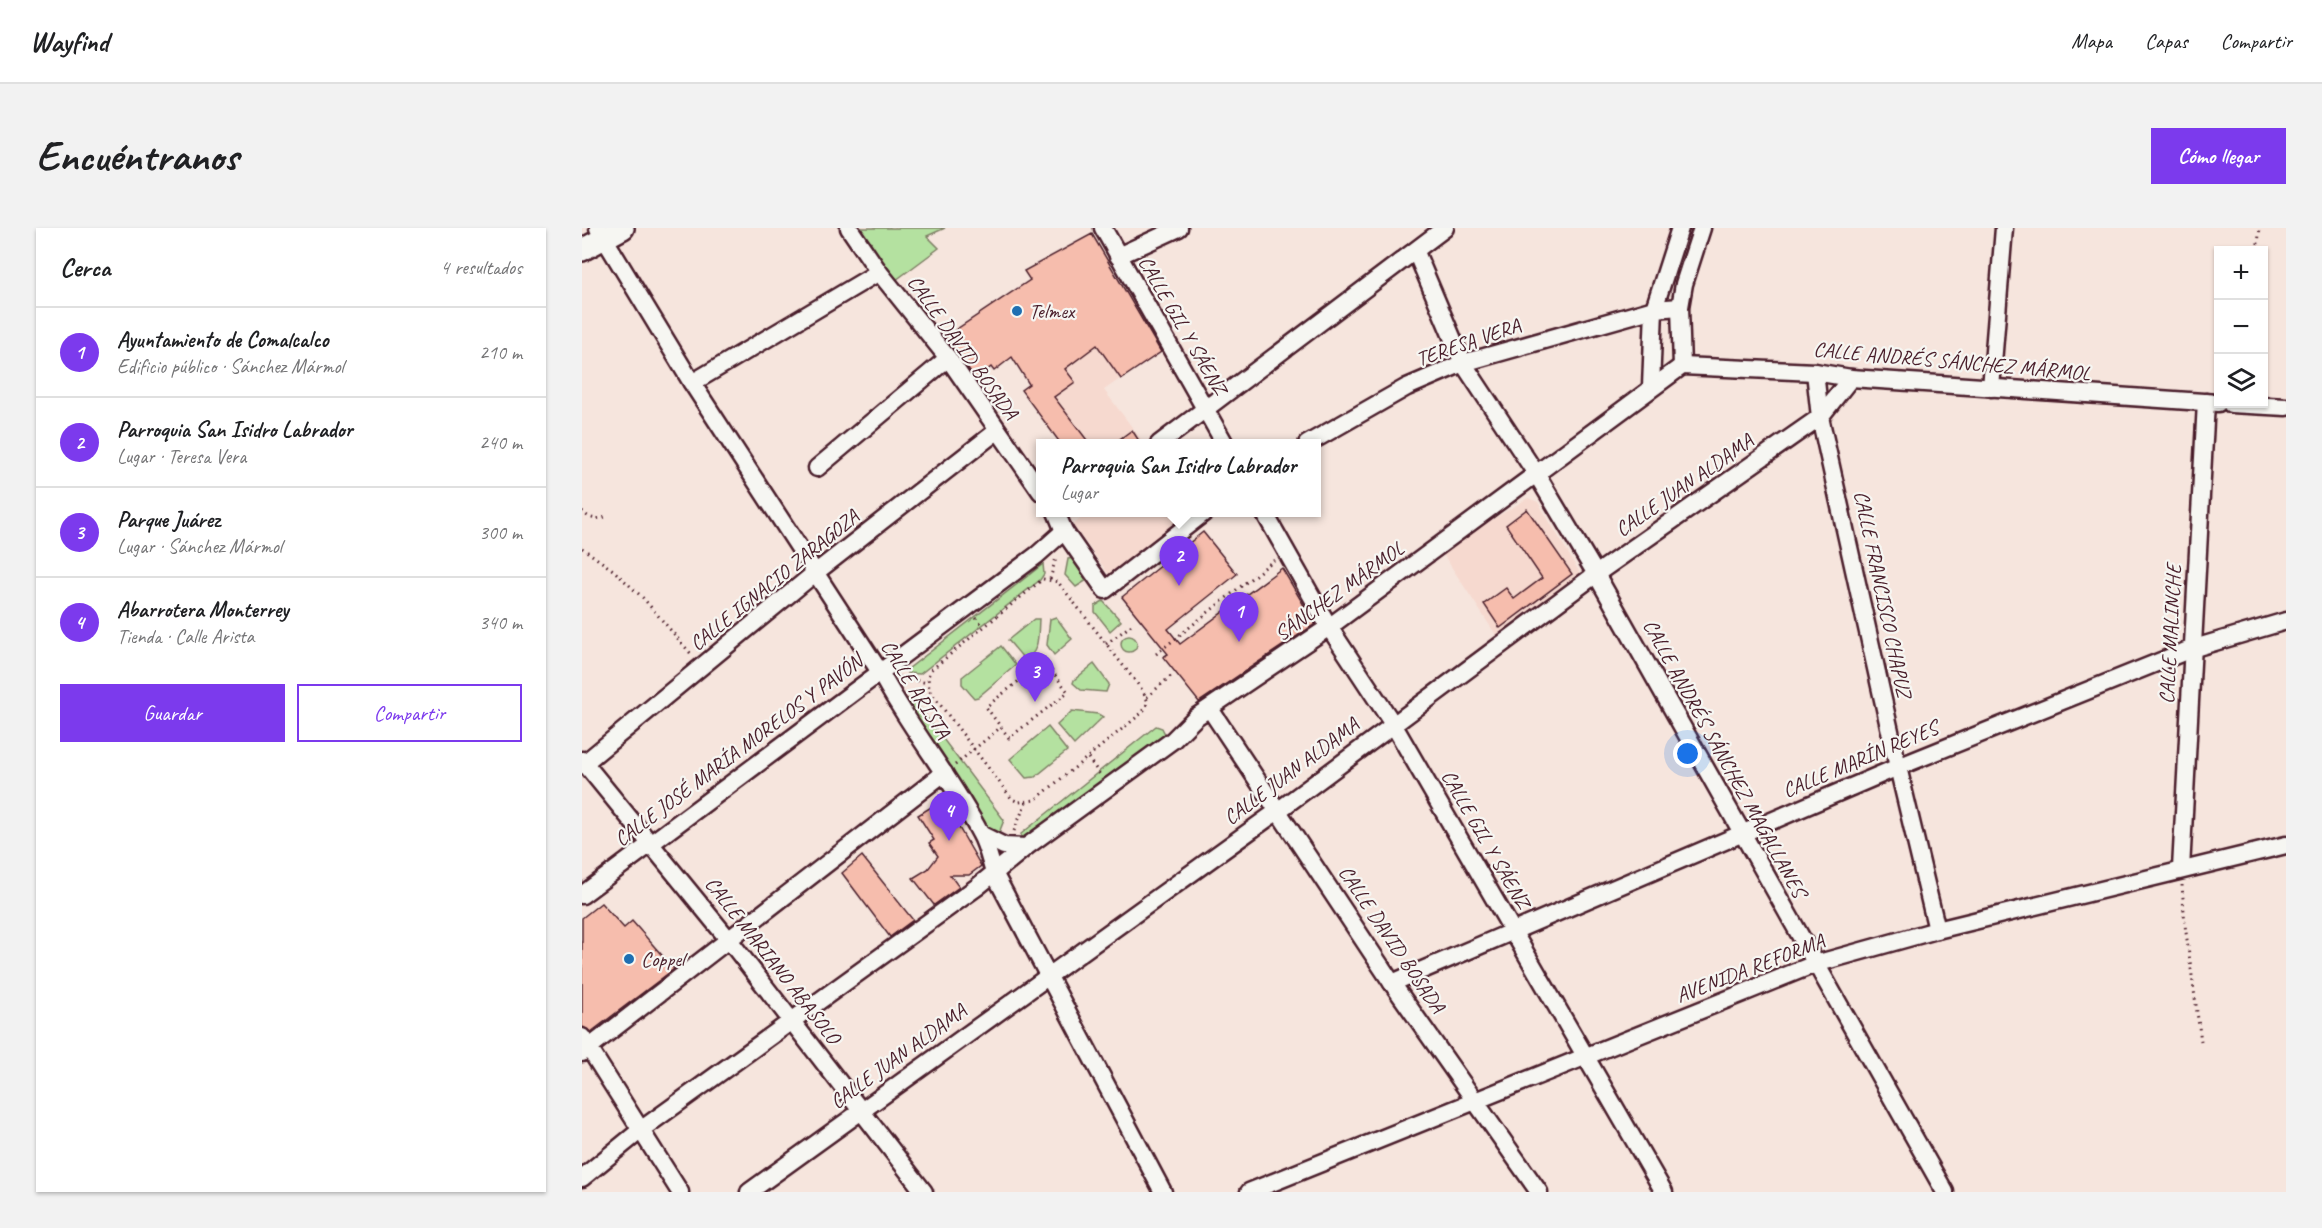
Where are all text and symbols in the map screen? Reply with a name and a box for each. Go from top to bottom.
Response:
text: Wayfind [30,24,109,59]
text: Mapa [2071,28,2112,54]
text: Capas [2145,28,2188,54]
text: Compartir [2221,28,2292,54]
button: Cómo llegar [2151,128,2286,184]
text: Encuéntranos [36,130,238,183]
map controls [2214,246,2268,408]
button: + [2214,246,2268,300]
text: Cerca [60,251,110,284]
street label: CALLE GIL Y SÁENZ [1133,251,1235,402]
text: 4 resultados [440,255,522,280]
street label: CALLE DAVID BOSADA [902,270,1025,425]
place label: Telmex [1029,298,1076,324]
button: − [2214,300,2268,354]
marker: Telmex [1010,304,1024,318]
street label: TERESA VERA [1412,312,1524,372]
text: Ayuntamiento de Comalcalco [117,326,329,354]
street label: CALLE ANDRÉS SÁNCHEZ MÁRMOL [1813,336,2093,386]
text: 1 [75,340,84,365]
text: 210 m [479,340,522,365]
text: Edificio público · Sánchez Mármol [117,354,344,379]
button: layers [2214,354,2268,408]
text: Parroquia San Isidro Labrador [117,416,353,444]
street label: CALLE JUAN ALDAMA [1610,427,1759,542]
text: 2 [75,430,84,455]
text: 240 m [479,430,522,455]
popup [1036,439,1321,517]
text: Lugar · Teresa Vera [117,444,246,469]
text: Parroquia San Isidro Labrador [1061,452,1296,480]
text: Lugar [1061,480,1098,505]
street label: CALLE FRANCISCO CHAPUZ [1848,488,1918,703]
street label: CALLE IGNACIO ZARAGOZA [684,503,865,656]
text: Parque Juárez [117,506,220,534]
text: 3 [75,520,84,545]
text: 300 m [479,520,522,545]
text: Lugar · Sánchez Mármol [117,534,282,559]
street label: SÁNCHEZ MÁRMOL [1269,535,1410,647]
pin: 2 [1160,536,1198,586]
street label: CALLE MALINCHE [2153,561,2187,704]
pin: 1 [1220,592,1258,642]
text: Abarrotera Monterrey [117,596,289,624]
text: 4 [75,610,84,635]
text: 340 m [479,610,522,635]
street label: CALLE ANDRÉS SÁNCHEZ MAGALLANES [1638,614,1814,905]
text: Tienda · Calle Arista [117,624,254,649]
street label: CALLE ARISTA [875,635,957,743]
street label: CALLE JOSÉ MARÍA MORELOS Y PAVÓN [609,646,870,852]
pin: 3 [1016,652,1054,702]
button: Guardar [60,684,285,742]
button: Compartir [297,684,522,742]
street label: CALLE JUAN ALDAMA [1218,711,1365,830]
street label: CALLE MARÍN REYES [1779,713,1945,803]
your location [1673,739,1702,768]
street label: CALLE GIL Y SÁENZ [1436,765,1538,916]
pin: 4 [930,792,968,841]
street label: CALLE DAVID BOSADA [1333,860,1452,1019]
street label: CALLE MARIANO ABASOLO [700,871,848,1051]
street label: AVENIDA REFORMA [1672,927,1829,1008]
place label: Coppel [641,946,688,972]
marker: Coppel [622,952,636,966]
street label: CALLE JUAN ALDAMA [825,997,973,1114]

